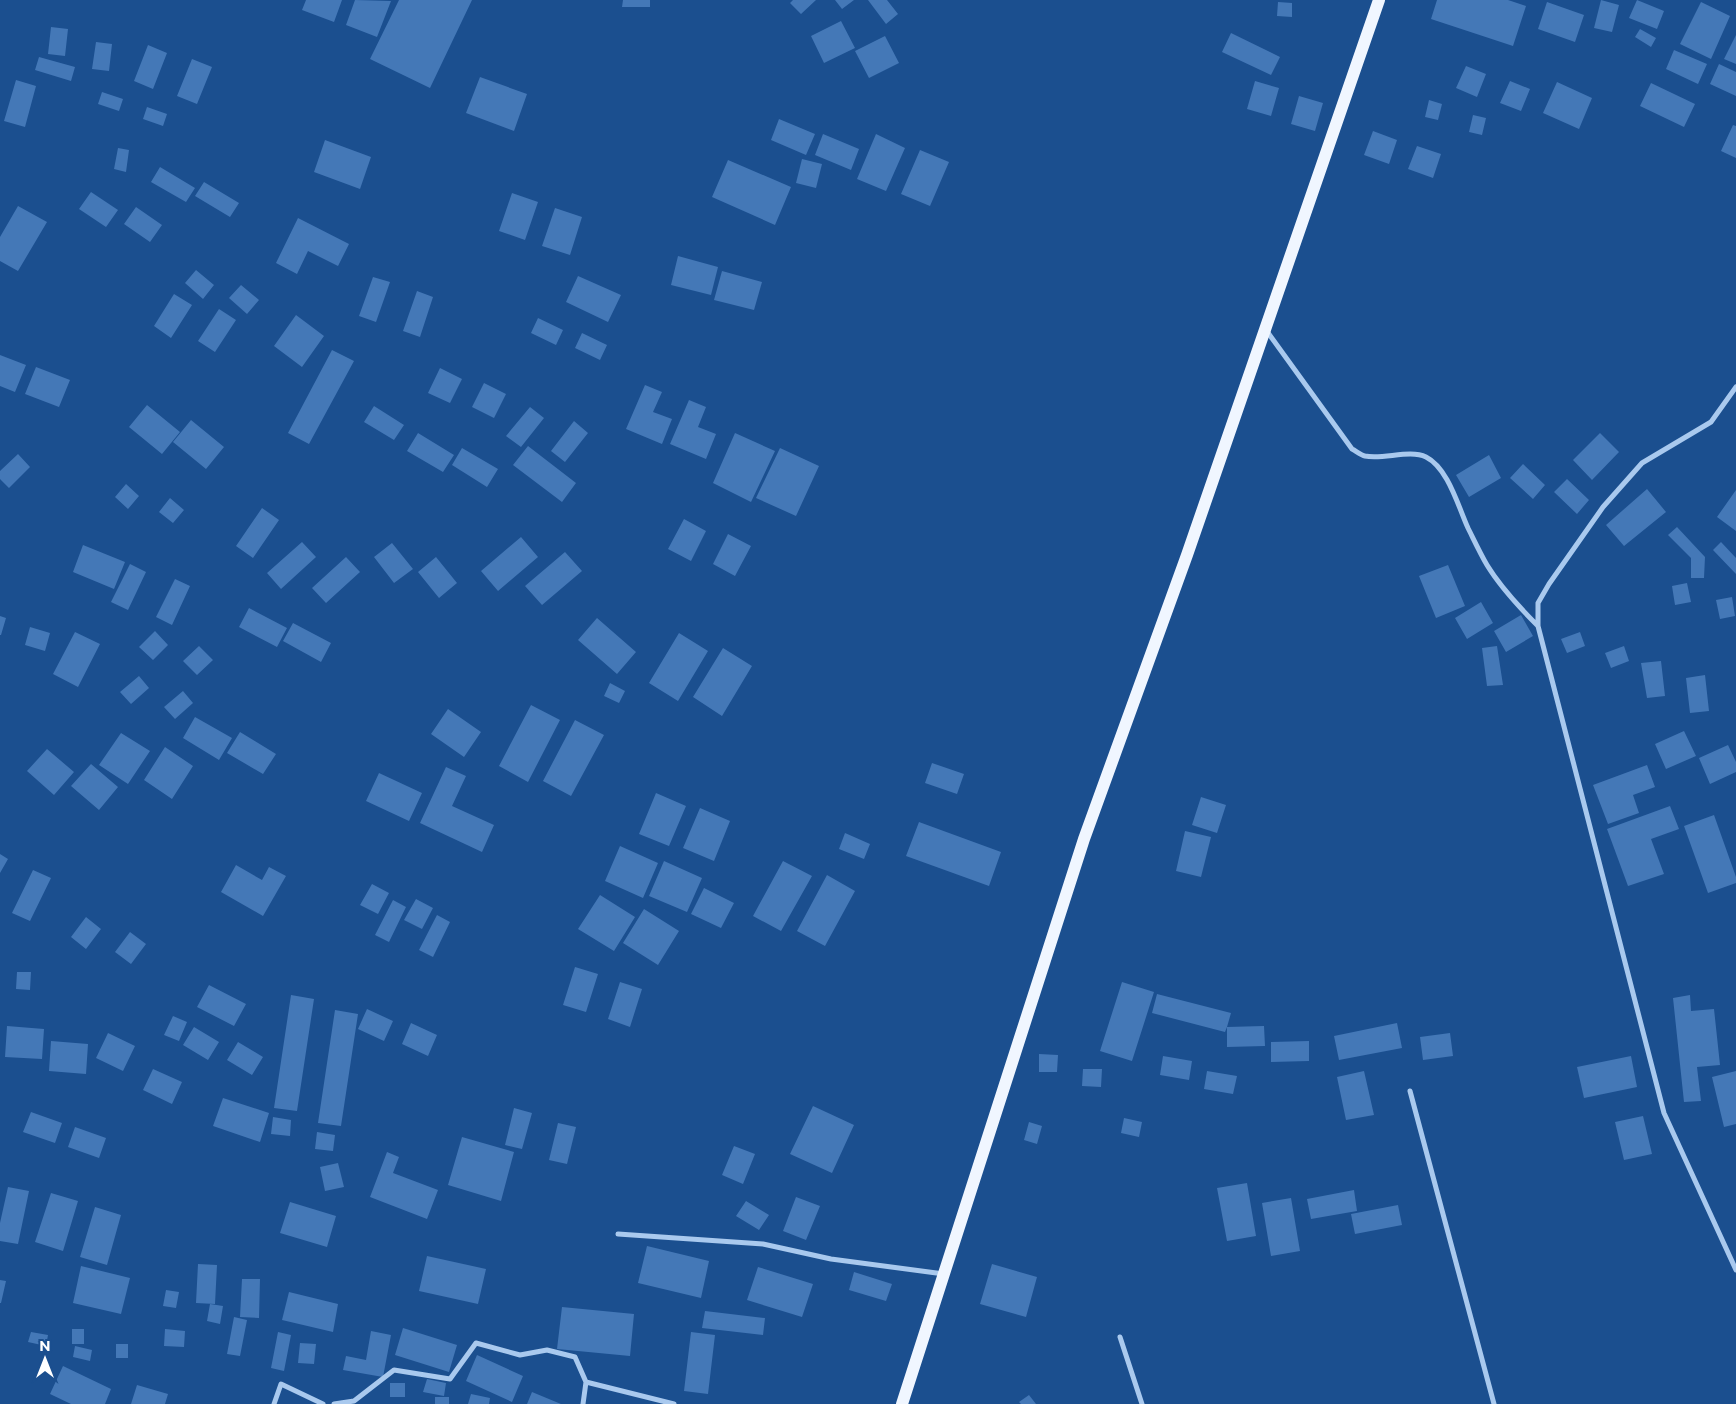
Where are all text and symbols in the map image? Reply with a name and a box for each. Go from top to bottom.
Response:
north arrow [20,1334,70,1384]
text: N [39,1337,51,1355]

